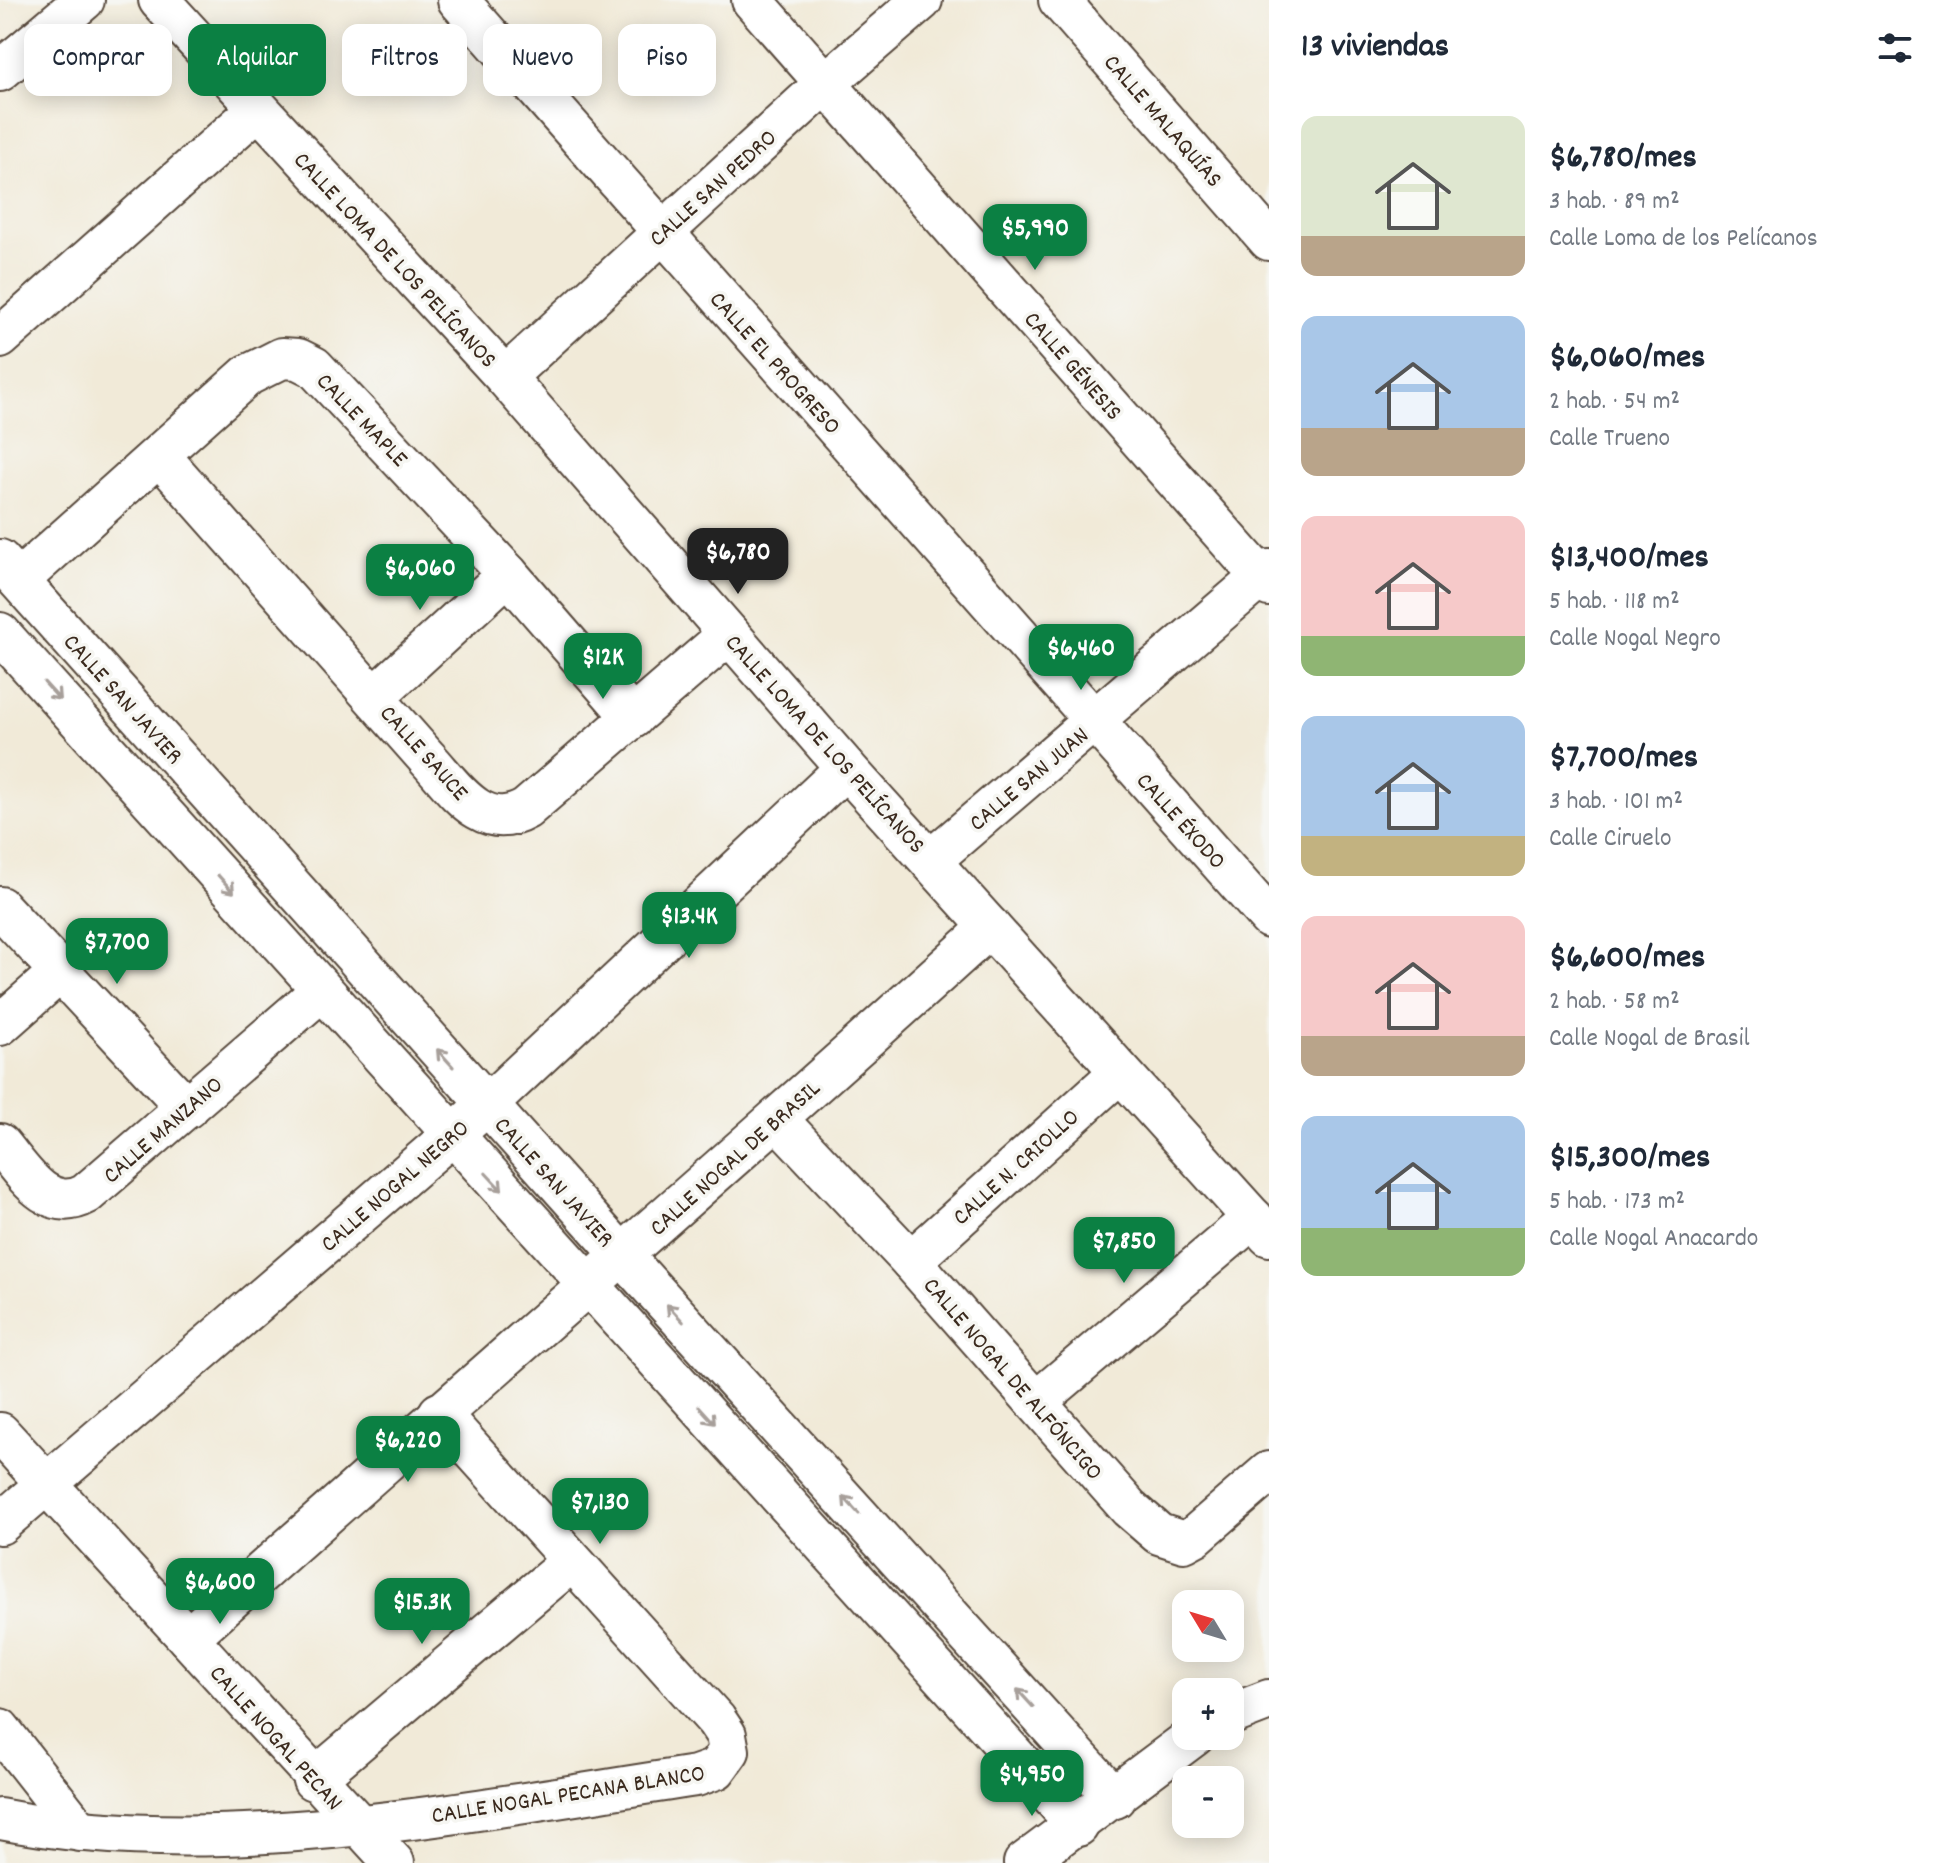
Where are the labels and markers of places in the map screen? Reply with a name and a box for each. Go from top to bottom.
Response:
pin: $5,990 [970,204,1100,272]
pin: $6,780 [673,528,803,596]
pin: $6,060 [355,544,485,612]
pin: $6,460 [1016,624,1146,692]
pin: $12K [556,633,650,701]
pin: $13.4K [624,892,754,960]
pin: $7,700 [52,918,182,986]
pin: $7,850 [1059,1217,1189,1285]
pin: $6,220 [343,1416,473,1484]
pin: $7,130 [535,1478,665,1546]
pin: $6,600 [155,1558,285,1626]
pin: $15.3K [357,1578,487,1646]
pin: $4,950 [967,1750,1097,1818]

